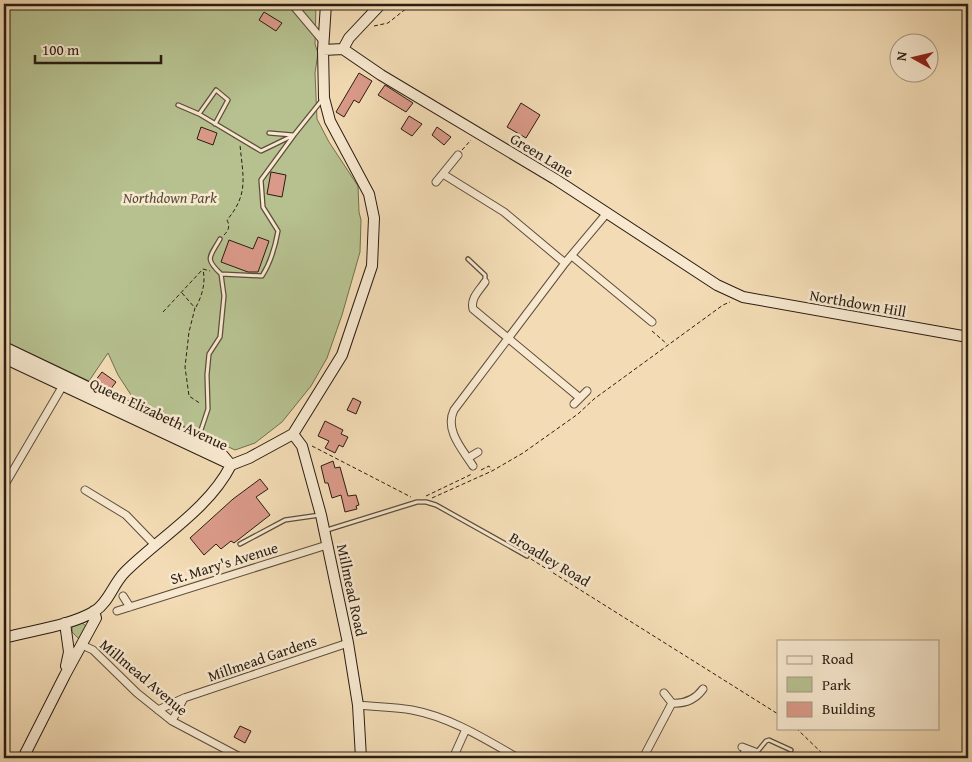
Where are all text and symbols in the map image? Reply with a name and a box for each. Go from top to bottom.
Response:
scale bar [35,32,161,64]
north arrow [890,32,940,82]
text: 100 m [42,39,80,60]
text: N [891,50,912,62]
street label: Green Lane [506,128,578,182]
park label: Northdown Park [123,187,217,208]
street label: Northdown Hill [808,284,908,322]
street label: Queen Elizabeth Avenue [86,373,232,455]
street label: Broadley Road [506,527,594,591]
street label: St. Mary's Avenue [167,537,281,589]
street label: Millmead Road [332,542,372,638]
street label: Millmead Gardens [205,629,319,686]
street label: Millmead Avenue [96,634,192,720]
legend [777,640,940,730]
text: Road [822,648,853,669]
text: Park [822,674,851,695]
text: Building [822,698,876,719]

